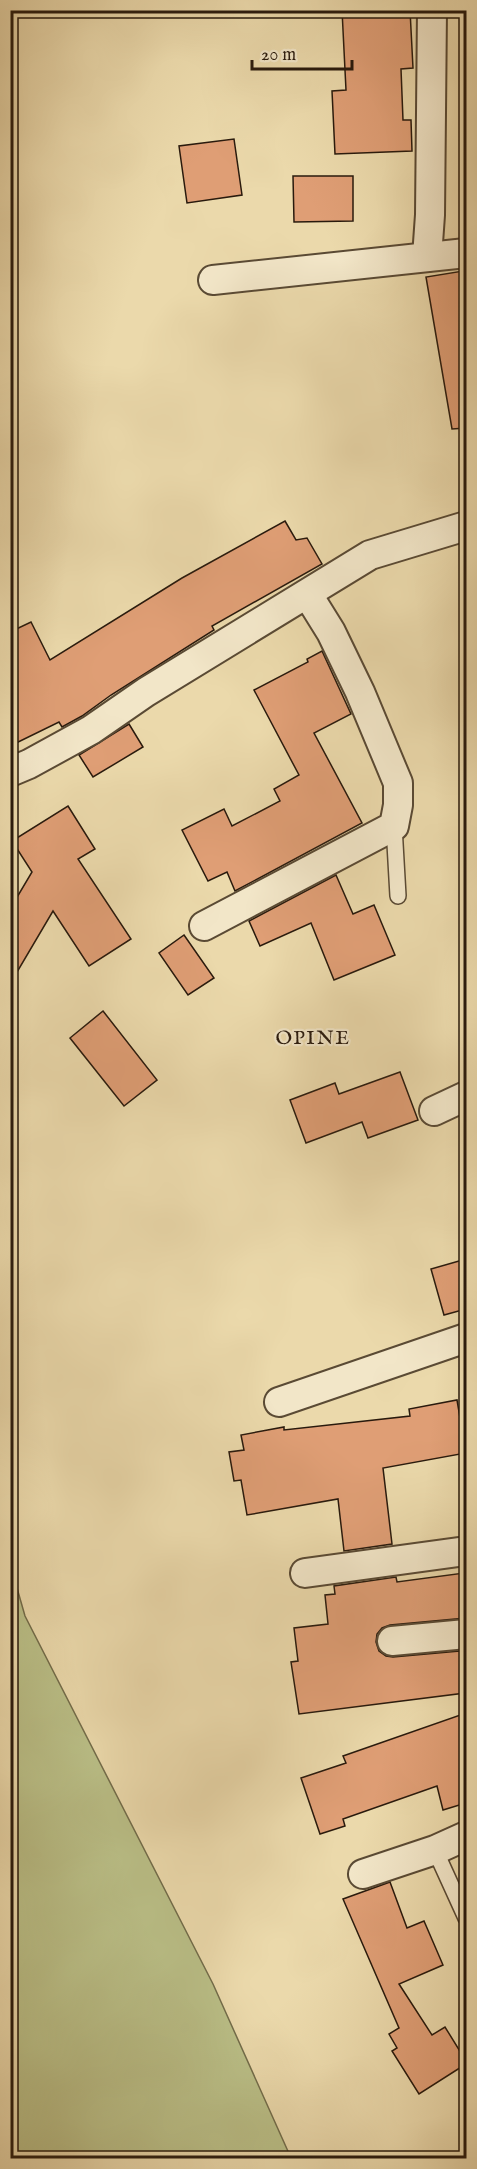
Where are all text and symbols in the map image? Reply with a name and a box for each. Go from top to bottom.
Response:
scale bar [252,33,352,71]
text: 20 m [261,44,296,67]
district label: OPINE [275,1026,351,1051]

